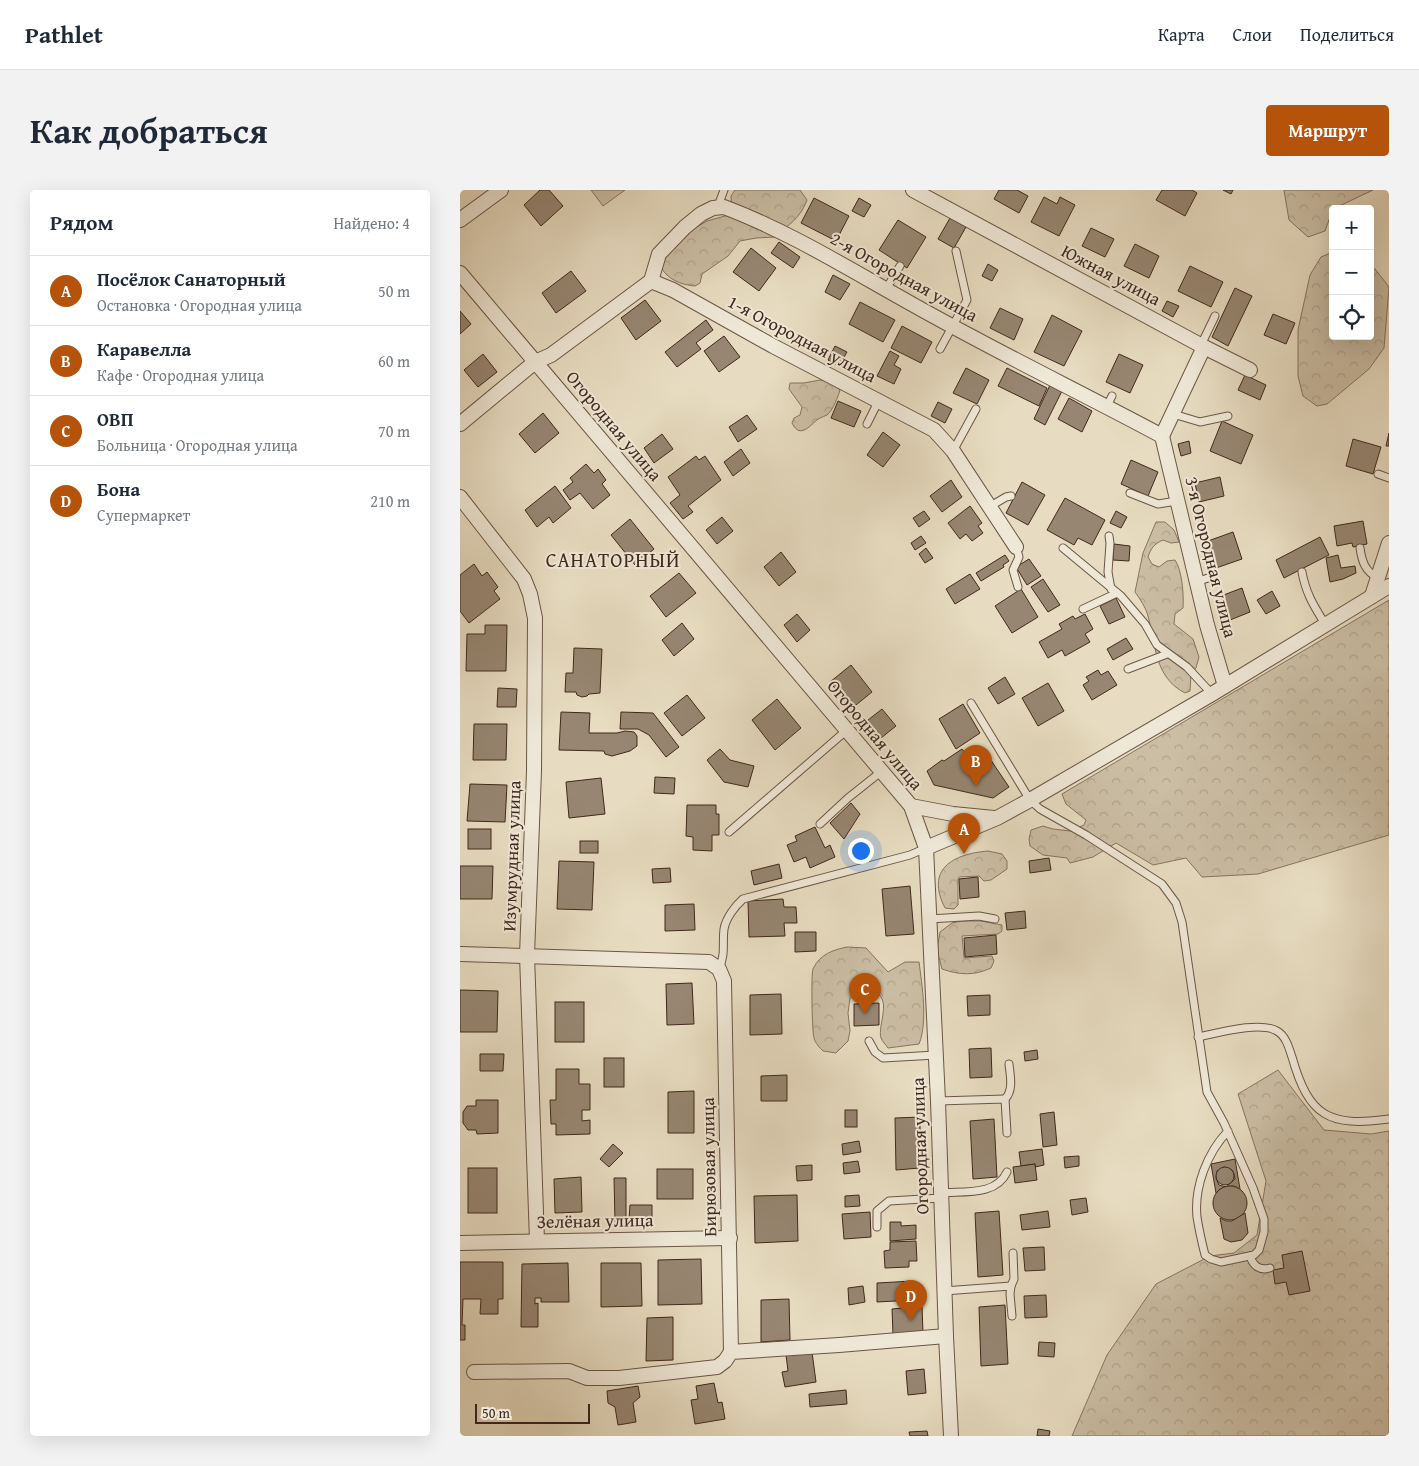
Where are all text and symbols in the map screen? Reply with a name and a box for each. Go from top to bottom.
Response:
text: Pathlet [25,17,103,52]
text: Карта [1158,21,1205,48]
text: Слои [1233,21,1272,48]
text: Поделиться [1300,21,1394,48]
text: Как добраться [30,105,268,156]
button: Маршрут [1266,105,1389,156]
map controls [1329,205,1374,340]
button: + [1329,205,1374,250]
text: Рядом [50,207,113,238]
text: Найдено: 4 [333,211,410,235]
street label: 2-я Огородная улица [826,225,983,329]
street label: Южная улица [1057,237,1166,312]
button: − [1329,250,1374,295]
text: Посёлок Санаторный [97,265,286,293]
text: A [61,279,71,303]
text: 50 m [378,279,410,303]
street label: 1-я Огородная улица [723,288,882,389]
text: Остановка · Огородная улица [97,293,302,317]
button: locate [1329,295,1374,340]
text: Каравелла [97,335,191,363]
text: B [61,349,71,373]
text: 60 m [378,349,410,373]
text: Кафе · Огородная улица [97,363,264,387]
street label: Огородная улица [560,364,669,487]
text: ОВП [97,405,134,433]
text: C [61,419,71,443]
text: 70 m [378,419,410,443]
text: Больница · Огородная улица [97,433,298,457]
street label: 3-я Огородная улица [1178,474,1245,641]
text: Бона [97,475,140,503]
text: D [61,489,71,513]
text: 210 m [370,489,410,513]
text: Супермаркет [97,503,190,527]
district label: САНАТОРНЫЙ [546,545,680,574]
street label: Огородная улица [821,673,930,796]
pin: B [960,745,992,786]
street label: Изумрудная улица [495,779,528,932]
pin: A [948,813,980,854]
your location [848,838,874,864]
pin: C [849,973,881,1014]
street label: Огородная улица [904,1077,935,1215]
street label: Бирюзовая улица [694,1097,723,1237]
street label: Зелёная улица [536,1206,654,1235]
pin: D [895,1280,927,1321]
scale bar [475,1401,590,1424]
text: 50 m [482,1403,510,1423]

